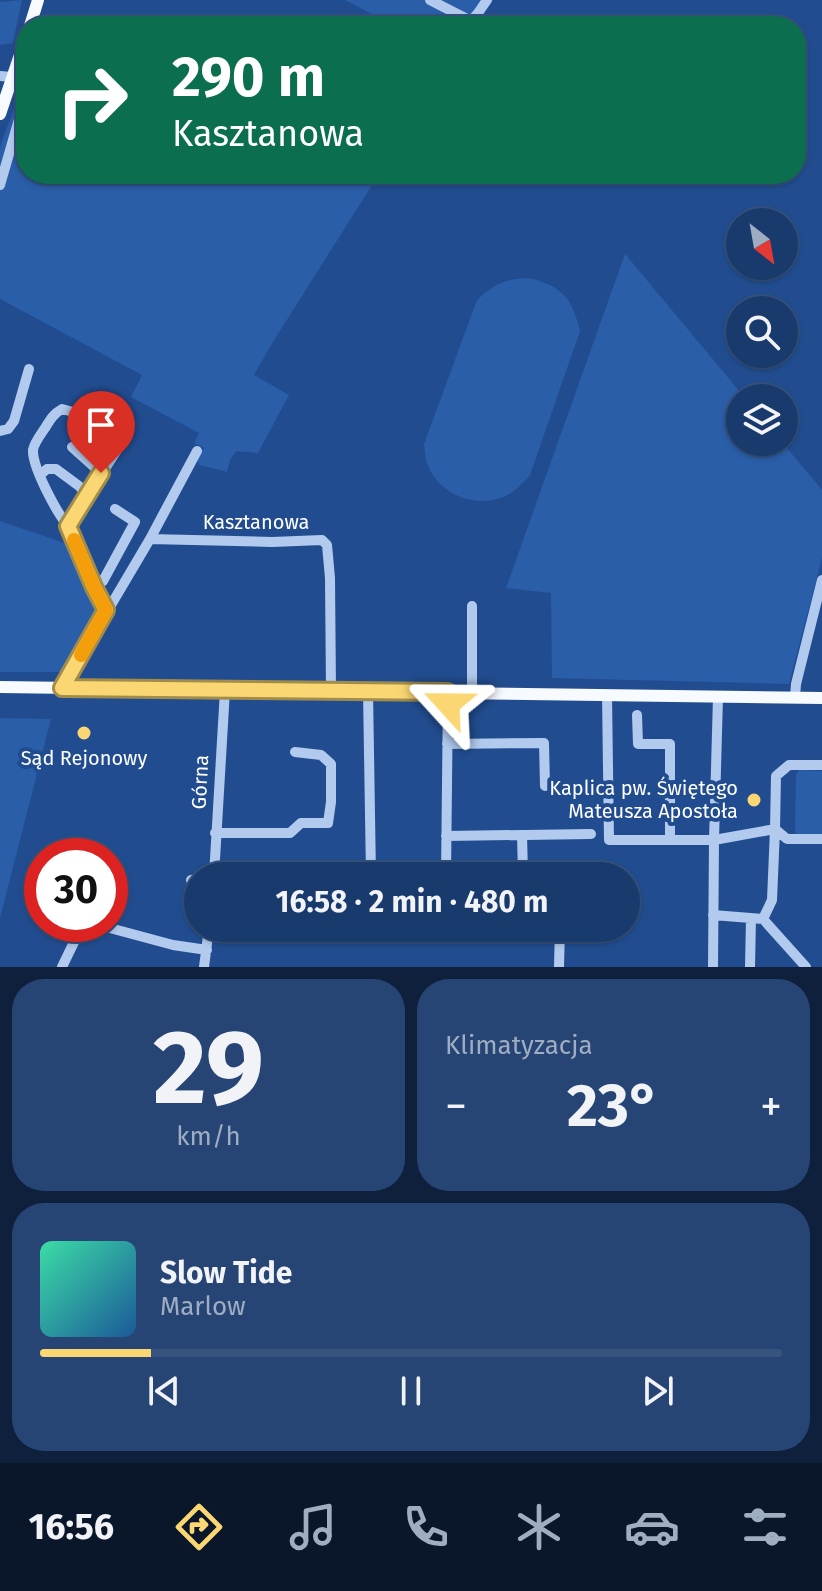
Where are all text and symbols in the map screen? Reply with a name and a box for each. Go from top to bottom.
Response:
text: 290 m [172,44,325,111]
icon: right [40,48,144,152]
text: Kasztanowa [172,112,364,156]
north arrow [726,208,798,280]
map controls [726,208,798,456]
button: search [726,296,798,368]
button: layers [726,384,798,456]
pin [67,391,135,473]
icon: arrive [79,403,123,447]
street label: Kasztanowa [203,510,309,534]
position arrow [406,662,490,746]
marker: Sąd Rejonowy [75,724,93,742]
place label: Sąd Rejonowy [21,746,147,770]
street label: Górna [187,754,213,810]
place label: Kaplica pw. Świętego Mateusza Apostoła [549,776,738,823]
marker: Kaplica pw. Świętego Mateusza Apostoła [745,791,763,809]
speed limit sign: 30 [24,838,128,942]
text: 16:58 · 2 min · 480 m [276,884,548,920]
text: 29 [153,1006,264,1131]
text: Klimatyzacja [445,1030,593,1061]
text: 23° [567,1070,660,1142]
text: − [445,1080,467,1133]
text: + [760,1080,782,1133]
text: km/h [176,1121,241,1152]
text: Slow Tide [160,1255,292,1291]
text: Marlow [160,1291,246,1322]
icon: previous [142,1369,186,1413]
icon: pause [389,1369,433,1413]
icon: next [636,1369,680,1413]
icon: directions [171,1499,227,1555]
icon: music [285,1499,341,1555]
icon: phone [398,1499,454,1555]
icon: climate [511,1499,567,1555]
icon: car [624,1499,680,1555]
icon: filters [737,1499,793,1555]
text: 16:56 [29,1505,114,1549]

